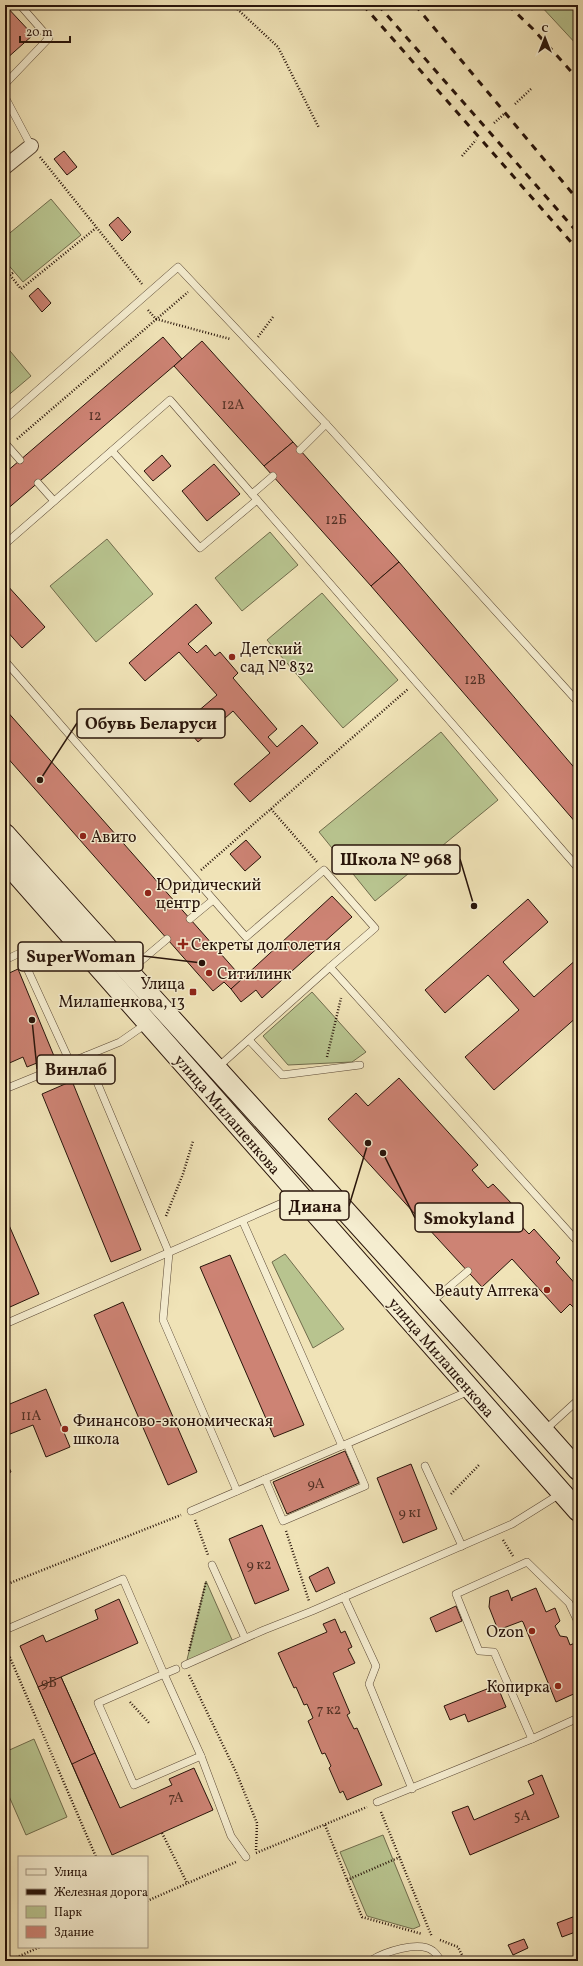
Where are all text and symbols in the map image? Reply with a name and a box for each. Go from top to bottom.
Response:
scale bar [20,18,70,44]
north arrow [525,18,565,58]
text: С [541,22,549,37]
text: 20 m [26,25,53,41]
house number: 12А [222,396,245,415]
house number: 12 [89,407,101,426]
house number: 12Б [325,511,347,530]
place label: Детский сад № 832 [240,639,314,679]
marker: Детский сад № 832 [227,652,237,662]
house number: 12В [464,671,486,690]
callout: Обувь Беларуси [77,709,225,738]
text: Обувь Беларуси [85,713,217,736]
place label: Авито [91,827,137,849]
marker: Авито [78,831,88,841]
callout: Школа № 968 [332,845,460,874]
text: Школа № 968 [340,849,452,872]
place label: Юридический центр [156,875,262,915]
marker: Юридический центр [143,888,153,898]
place label: Секреты долголетия [191,935,341,957]
marker: Секреты долголетия [178,939,188,949]
callout: SuperWoman [18,942,143,971]
text: SuperWoman [26,946,136,969]
place label: Ситилинк [217,964,292,986]
marker: Ситилинк [204,968,214,978]
place label: Улица Милашенкова, 13 [58,974,185,1014]
marker: Улица Милашенкова, 13 [188,987,198,997]
street label: улица Милашенкова [168,1051,285,1180]
callout: Винлаб [37,1055,115,1084]
text: Винлаб [45,1059,107,1082]
callout: Диана [280,1191,349,1220]
text: Диана [288,1196,342,1219]
callout: Smokyland [415,1203,523,1232]
text: Smokyland [423,1208,515,1231]
place label: Beauty Аптека [435,1281,539,1303]
marker: Beauty Аптека [542,1285,552,1295]
street label: улица Милашенкова [382,1294,499,1423]
house number: 11А [21,1407,41,1426]
place label: Финансово-экономическая школа [73,1411,273,1451]
marker: Финансово-экономическая школа [60,1424,70,1434]
house number: 9А [307,1475,325,1494]
house number: 9 к1 [399,1504,421,1523]
house number: 9 к2 [246,1556,272,1575]
place label: Ozon [486,1622,524,1644]
marker: Ozon [527,1626,537,1636]
house number: 9Б [41,1674,57,1693]
place label: Копирка [487,1677,550,1699]
marker: Копирка [553,1681,563,1691]
house number: 7 к2 [317,1701,341,1720]
house number: 7A [168,1789,184,1808]
house number: 5А [514,1807,530,1826]
legend [18,1856,148,1948]
text: Улица [54,1865,87,1881]
text: Железная дорога [54,1885,148,1901]
text: Парк [54,1905,82,1921]
text: Здание [54,1925,94,1941]

